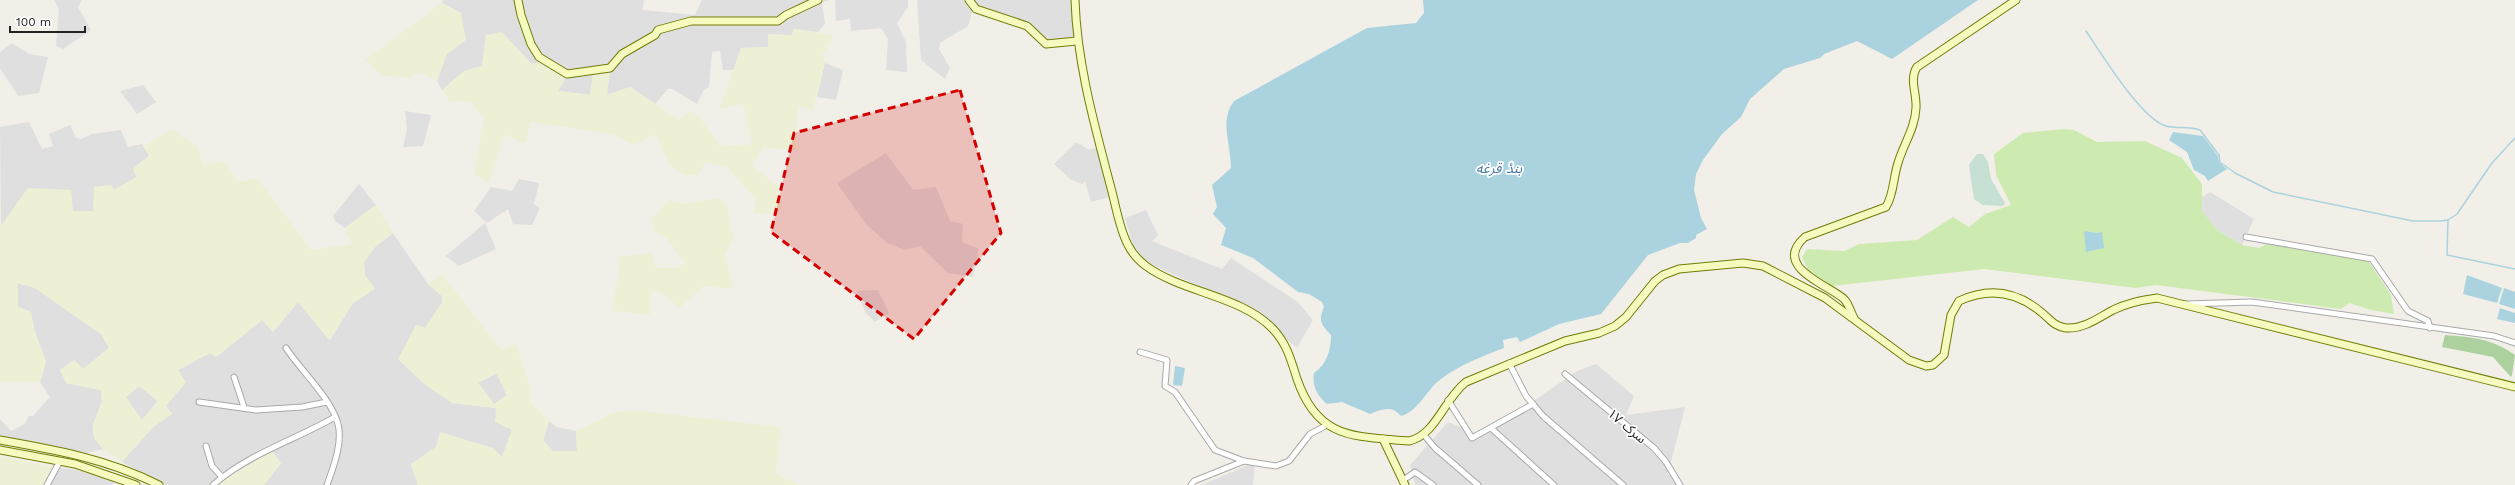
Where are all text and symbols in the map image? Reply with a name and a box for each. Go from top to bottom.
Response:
scale bar [10,8,85,34]
text: 100 m [16,15,51,29]
water label: بندٔ قرغه [1476,160,1522,177]
street label: سرک ۱۷ [1605,406,1649,446]

